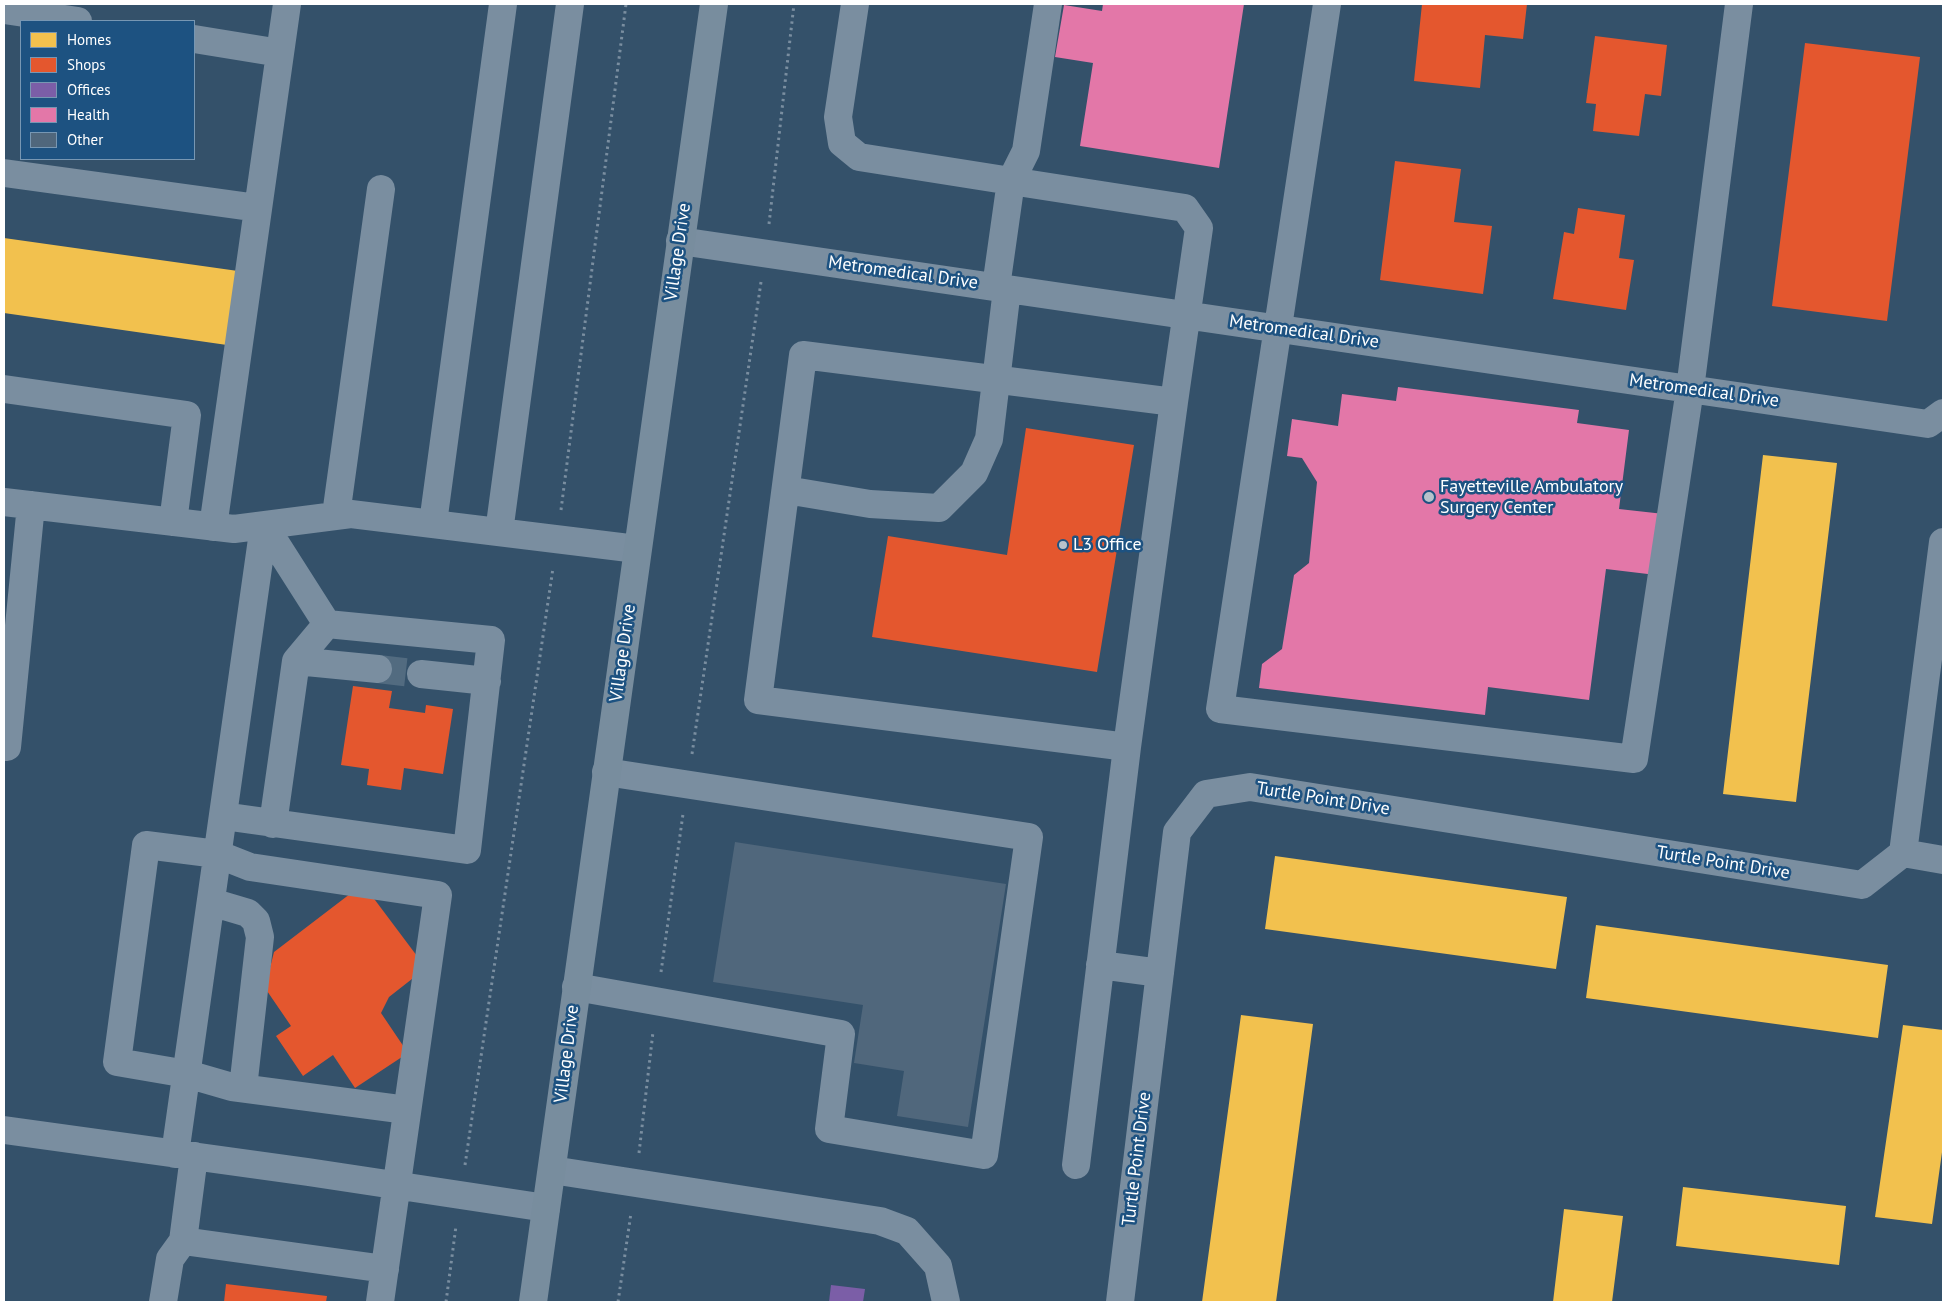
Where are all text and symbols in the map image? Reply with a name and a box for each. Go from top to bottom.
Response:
legend [20,20,195,160]
text: Homes [67,30,111,49]
text: Shops [67,55,106,74]
text: Offices [67,80,111,99]
text: Health [67,105,110,124]
text: Other [67,130,103,149]
street label: Village Drive [660,202,696,302]
street label: Metromedical Drive [827,252,979,294]
street label: Metromedical Drive [1228,311,1380,353]
street label: Metromedical Drive [1628,370,1780,412]
place label: Fayetteville Ambulatory Surgery Center [1440,476,1623,518]
marker: Fayetteville Ambulatory Surgery Center [1422,490,1436,504]
place label: L3 Office [1073,534,1142,556]
marker: L3 Office [1057,539,1069,551]
street label: Village Drive [605,603,641,703]
street label: Turtle Point Drive [1255,778,1391,820]
street label: Turtle Point Drive [1655,842,1791,884]
street label: Village Drive [550,1004,584,1104]
street label: Turtle Point Drive [1118,1091,1156,1227]

